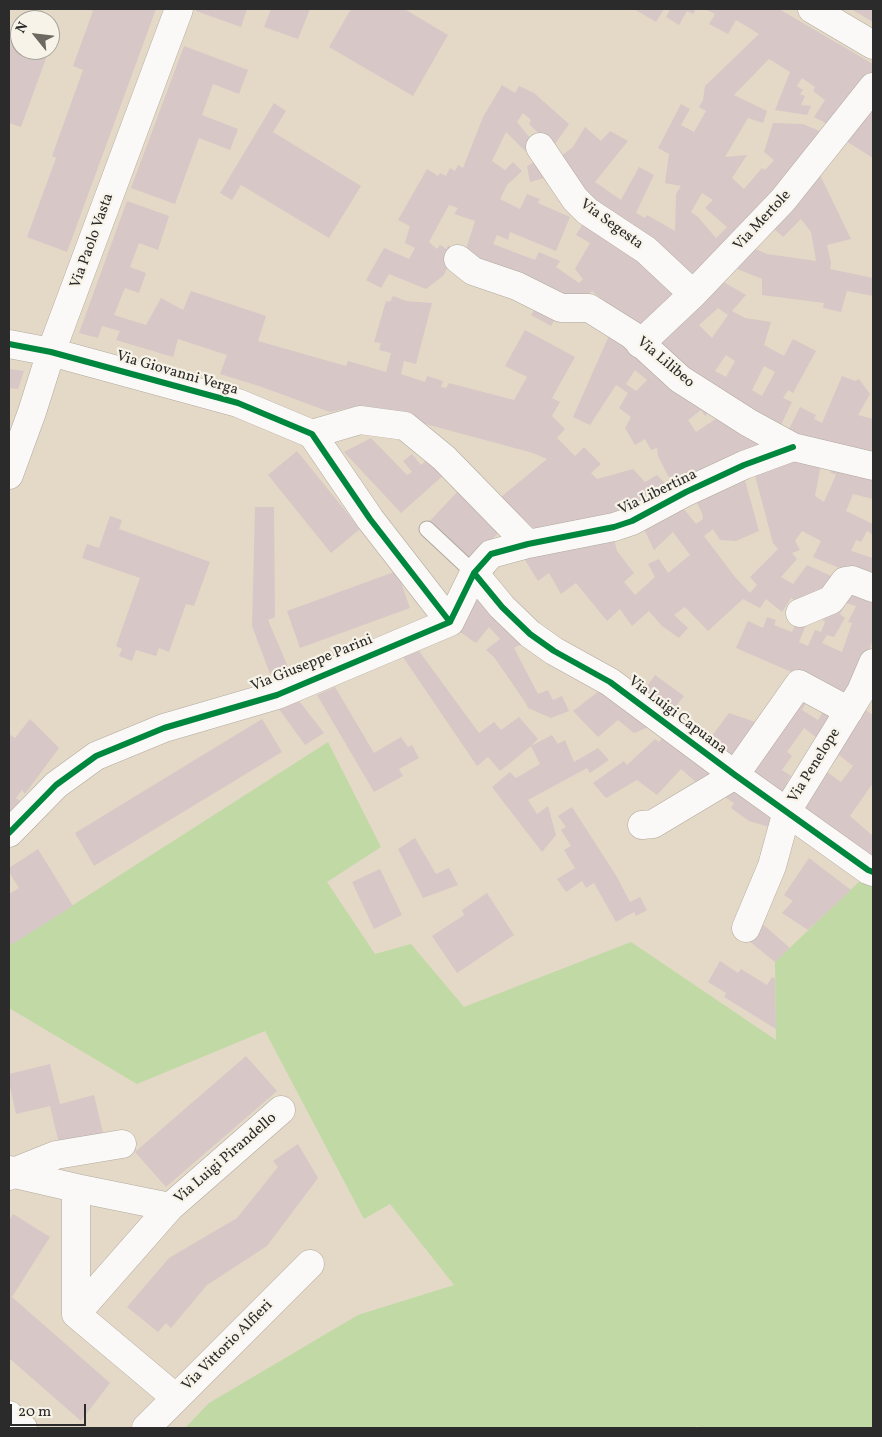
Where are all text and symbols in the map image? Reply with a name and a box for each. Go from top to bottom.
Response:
north arrow [10,10,60,60]
text: N [12,19,33,37]
street label: Via Mertole [730,187,796,255]
street label: Via Paolo Vasta [68,191,118,291]
street label: Via Segesta [576,196,646,254]
street label: Via Lilibeo [633,334,697,392]
street label: Via Giovanni Verga [114,348,240,400]
street label: Via Libertina [616,466,700,520]
street label: Via Giuseppe Parini [248,631,376,697]
street label: Via Luigi Capuana [624,673,730,759]
street label: Via Penelope [785,725,845,807]
street label: Via Luigi Pirandello [171,1110,281,1208]
street label: Via Vittorio Alfieri [179,1297,277,1395]
scale bar [12,1394,89,1426]
text: 20 m [18,1402,51,1423]

